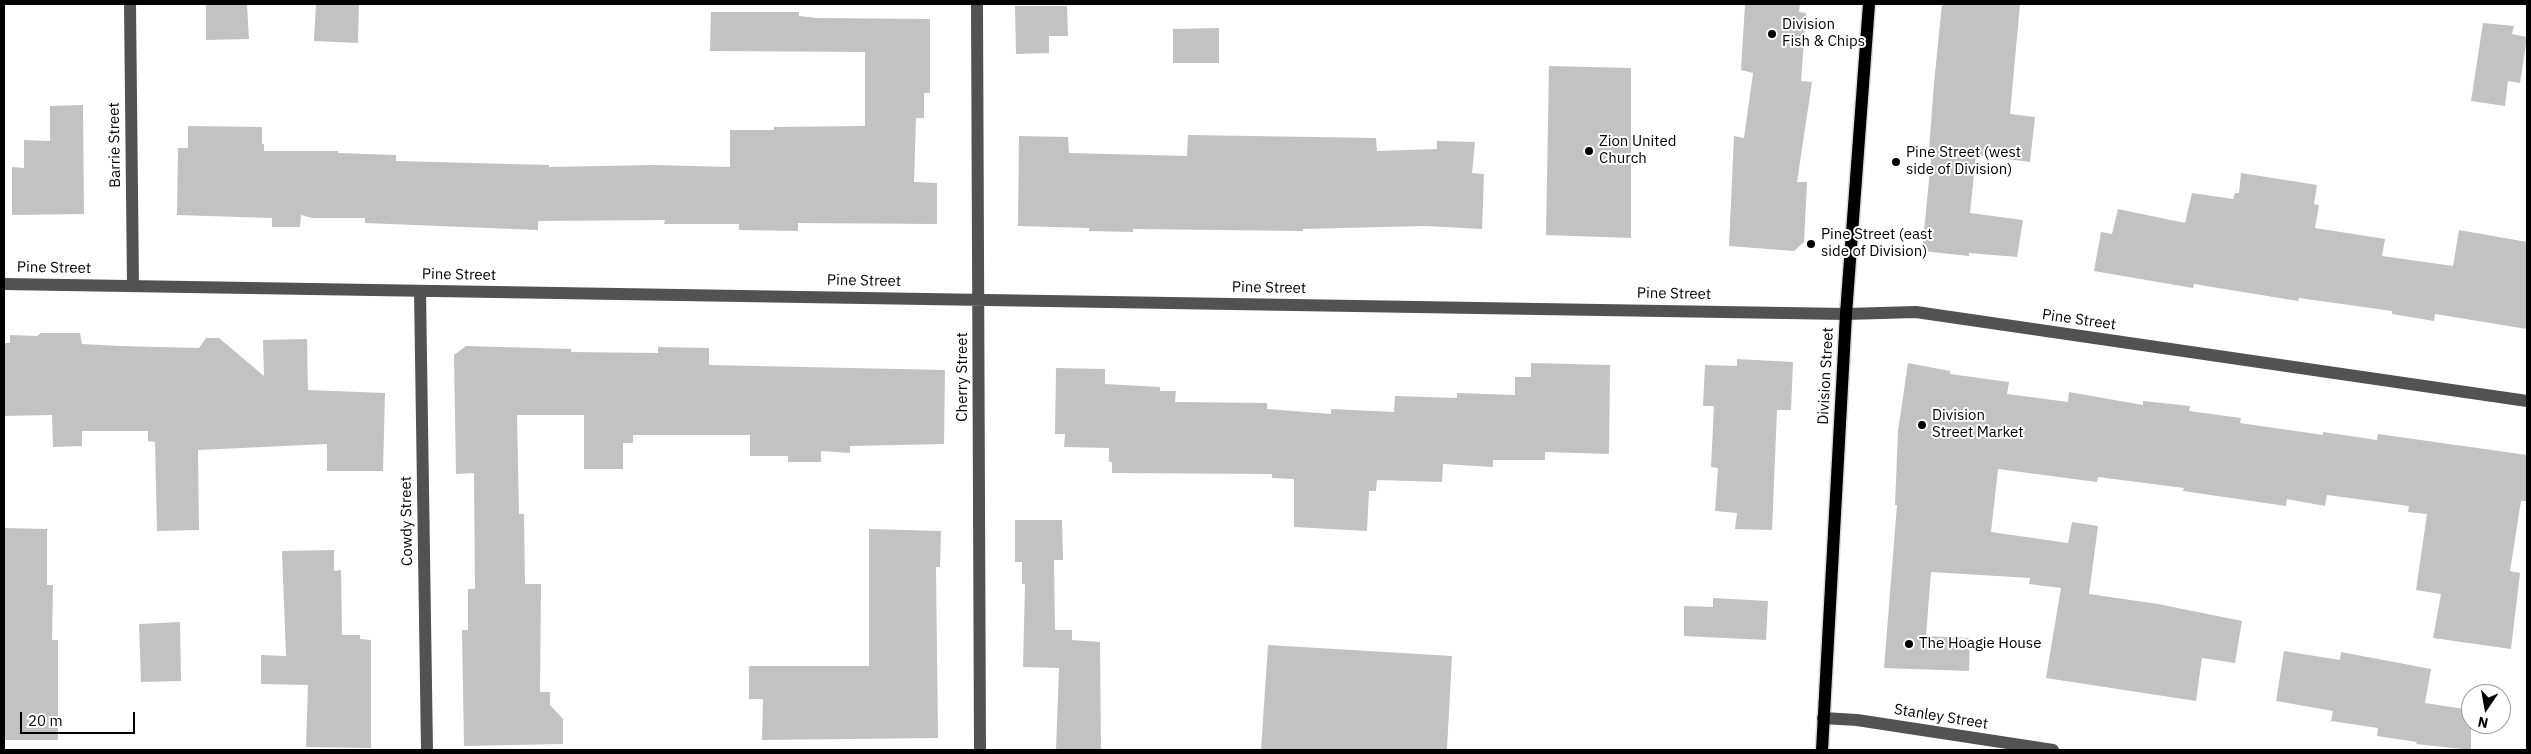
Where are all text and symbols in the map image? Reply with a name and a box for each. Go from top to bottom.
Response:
place label: Division Fish & Chips [1782,16,1865,51]
marker: Division Fish & Chips [1766,28,1778,40]
street label: Barrie Street [105,102,125,188]
place label: Zion United Church [1599,133,1676,168]
place label: Pine Street (west side of Division) [1906,144,2021,179]
marker: Zion United Church [1583,145,1595,157]
marker: Pine Street (west side of Division) [1890,156,1902,168]
place label: Pine Street (east side of Division) [1821,226,1933,261]
marker: Pine Street (east side of Division) [1805,238,1817,250]
street label: Pine Street [17,258,91,278]
street label: Pine Street [422,265,496,285]
street label: Pine Street [827,271,901,291]
street label: Pine Street [1232,278,1306,298]
street label: Pine Street [1637,284,1711,304]
street label: Pine Street [2041,306,2117,334]
street label: Division Street [1814,327,1838,425]
street label: Cherry Street [954,332,972,422]
place label: Division Street Market [1932,407,2024,442]
marker: Division Street Market [1916,419,1928,431]
street label: Cowdy Street [397,476,417,566]
place label: The Hoagie House [1919,635,2041,653]
marker: The Hoagie House [1903,638,1915,650]
north arrow [2461,684,2511,734]
street label: Stanley Street [1893,701,1989,733]
scale bar [22,702,138,734]
text: 20 m [28,711,63,730]
text: N [2476,713,2490,733]

